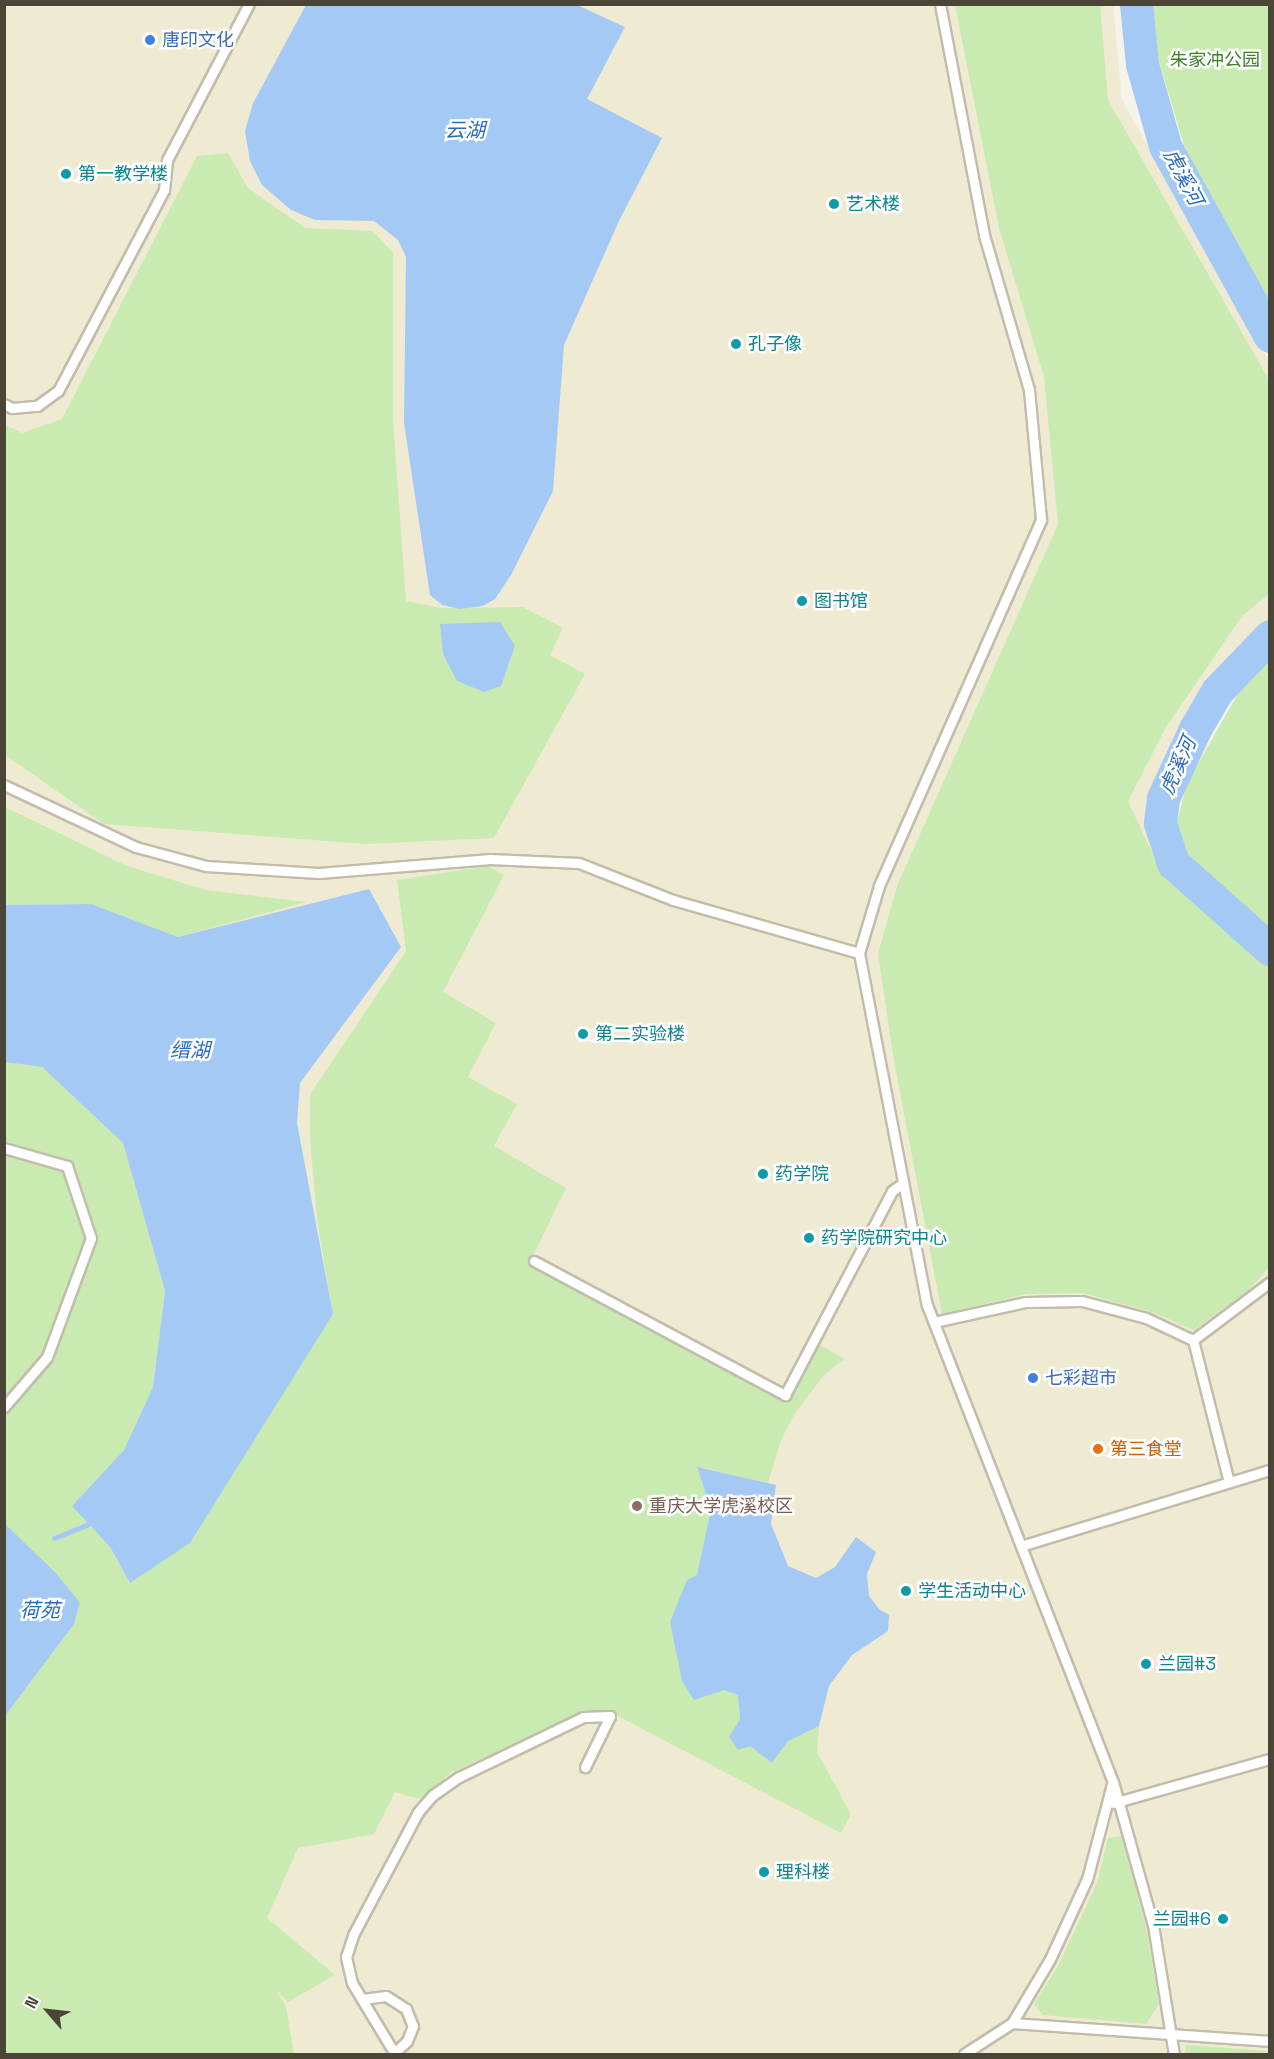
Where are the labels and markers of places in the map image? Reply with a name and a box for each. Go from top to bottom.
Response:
place label: 唐印文化 [162,29,234,51]
marker: 唐印文化 [143,33,157,47]
place label: 第一教学楼 [78,163,168,185]
marker: 第一教学楼 [59,167,73,181]
place label: 艺术楼 [846,193,900,215]
marker: 艺术楼 [827,197,841,211]
place label: 孔子像 [748,333,802,355]
marker: 孔子像 [729,337,743,351]
place label: 图书馆 [814,590,868,612]
marker: 图书馆 [795,594,809,608]
place label: 第二实验楼 [595,1023,685,1045]
marker: 第二实验楼 [576,1027,590,1041]
place label: 药学院 [775,1163,829,1185]
marker: 药学院 [756,1167,770,1181]
place label: 药学院研究中心 [821,1227,947,1249]
marker: 药学院研究中心 [802,1231,816,1245]
place label: 七彩超市 [1045,1367,1117,1389]
marker: 七彩超市 [1026,1371,1040,1385]
place label: 第三食堂 [1110,1438,1182,1460]
marker: 第三食堂 [1091,1442,1105,1456]
place label: 重庆大学虎溪校区 [649,1495,793,1517]
marker: 重庆大学虎溪校区 [630,1499,644,1513]
place label: 学生活动中心 [918,1580,1026,1602]
marker: 学生活动中心 [899,1584,913,1598]
place label: 兰园#3 [1158,1653,1216,1675]
marker: 兰园#3 [1139,1657,1153,1671]
place label: 理科楼 [776,1861,830,1883]
marker: 理科楼 [757,1865,771,1879]
place label: 兰园#6 [1153,1908,1211,1930]
marker: 兰园#6 [1216,1912,1230,1926]

